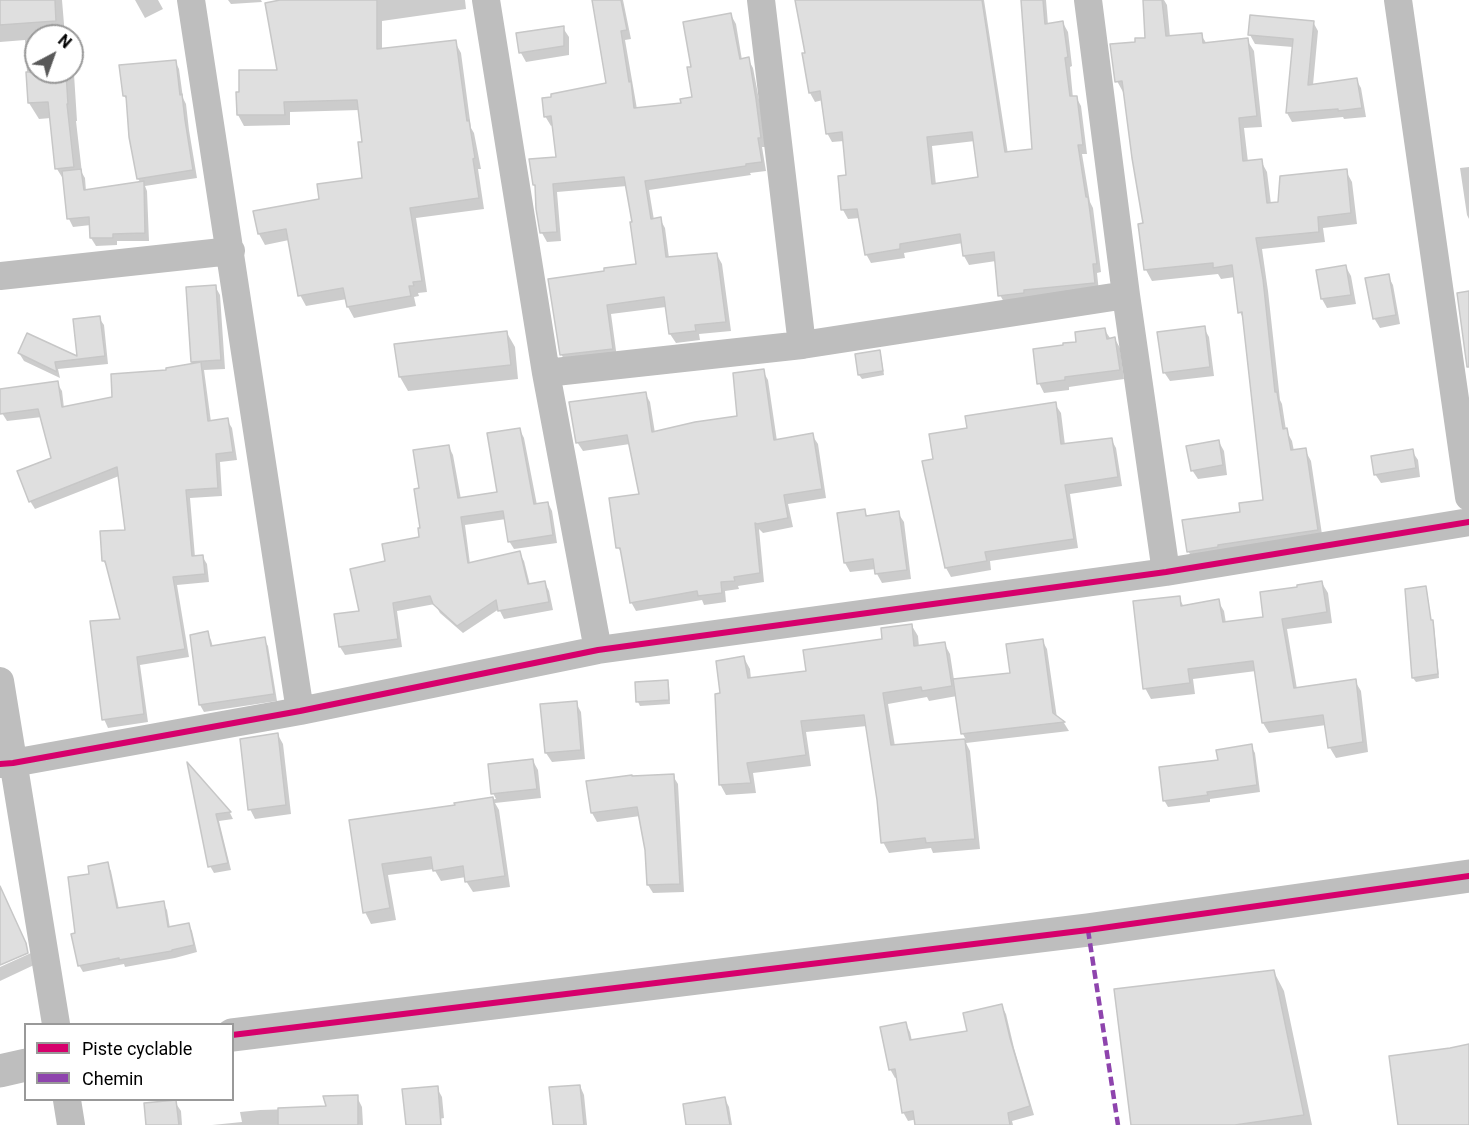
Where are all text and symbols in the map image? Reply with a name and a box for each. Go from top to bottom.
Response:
north arrow [24,24,84,84]
text: N [54,31,75,52]
legend [24,1023,234,1101]
text: Piste cyclable [82,1038,192,1059]
text: Chemin [82,1068,143,1089]

